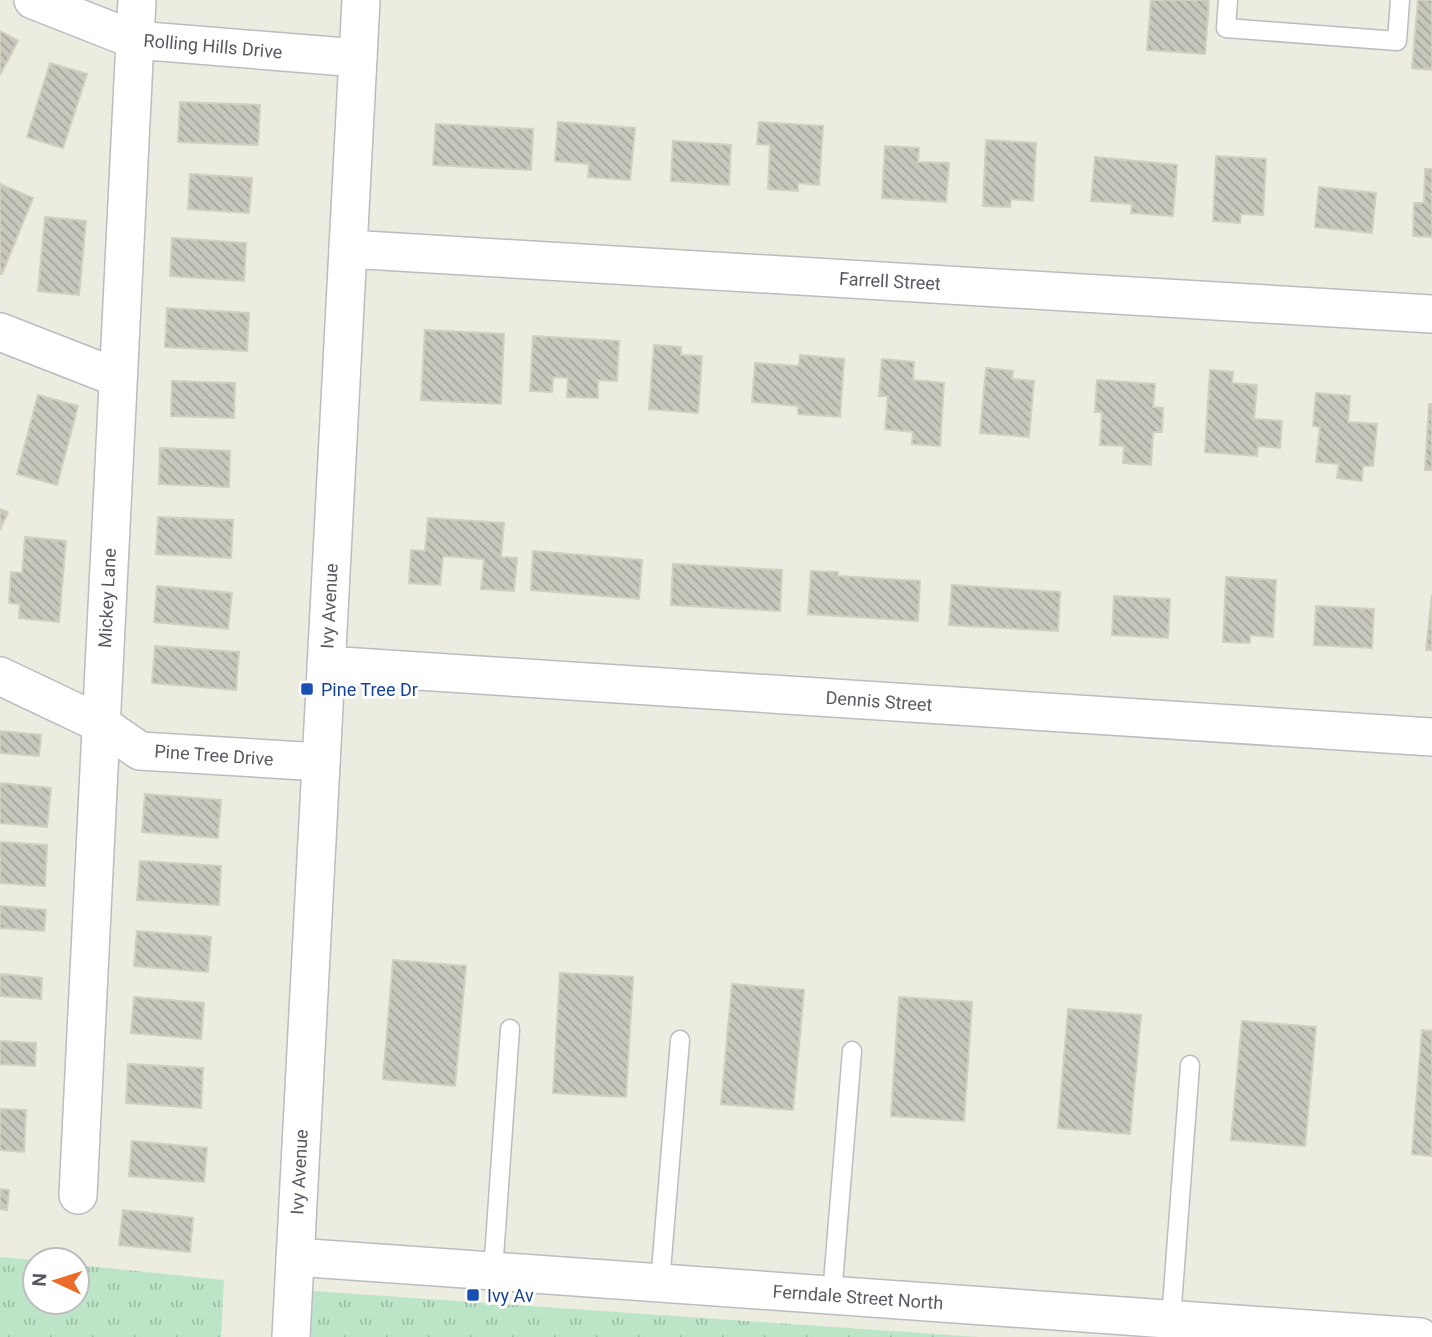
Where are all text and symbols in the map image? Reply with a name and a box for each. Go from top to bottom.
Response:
street label: Rolling Hills Drive [143,29,283,63]
street label: Farrell Street [839,268,941,294]
street label: Mickey Lane [94,548,120,648]
street label: Ivy Avenue [316,563,342,649]
place label: Pine Tree Dr [321,679,418,700]
marker: Pine Tree Dr [299,681,315,697]
street label: Dennis Street [825,687,933,715]
street label: Pine Tree Drive [154,740,274,770]
street label: Ivy Avenue [286,1129,312,1215]
north arrow [21,1246,91,1316]
text: N [28,1272,51,1287]
street label: Ferndale Street North [772,1281,944,1313]
place label: Ivy Av [487,1285,534,1306]
marker: Ivy Av [465,1287,481,1303]

